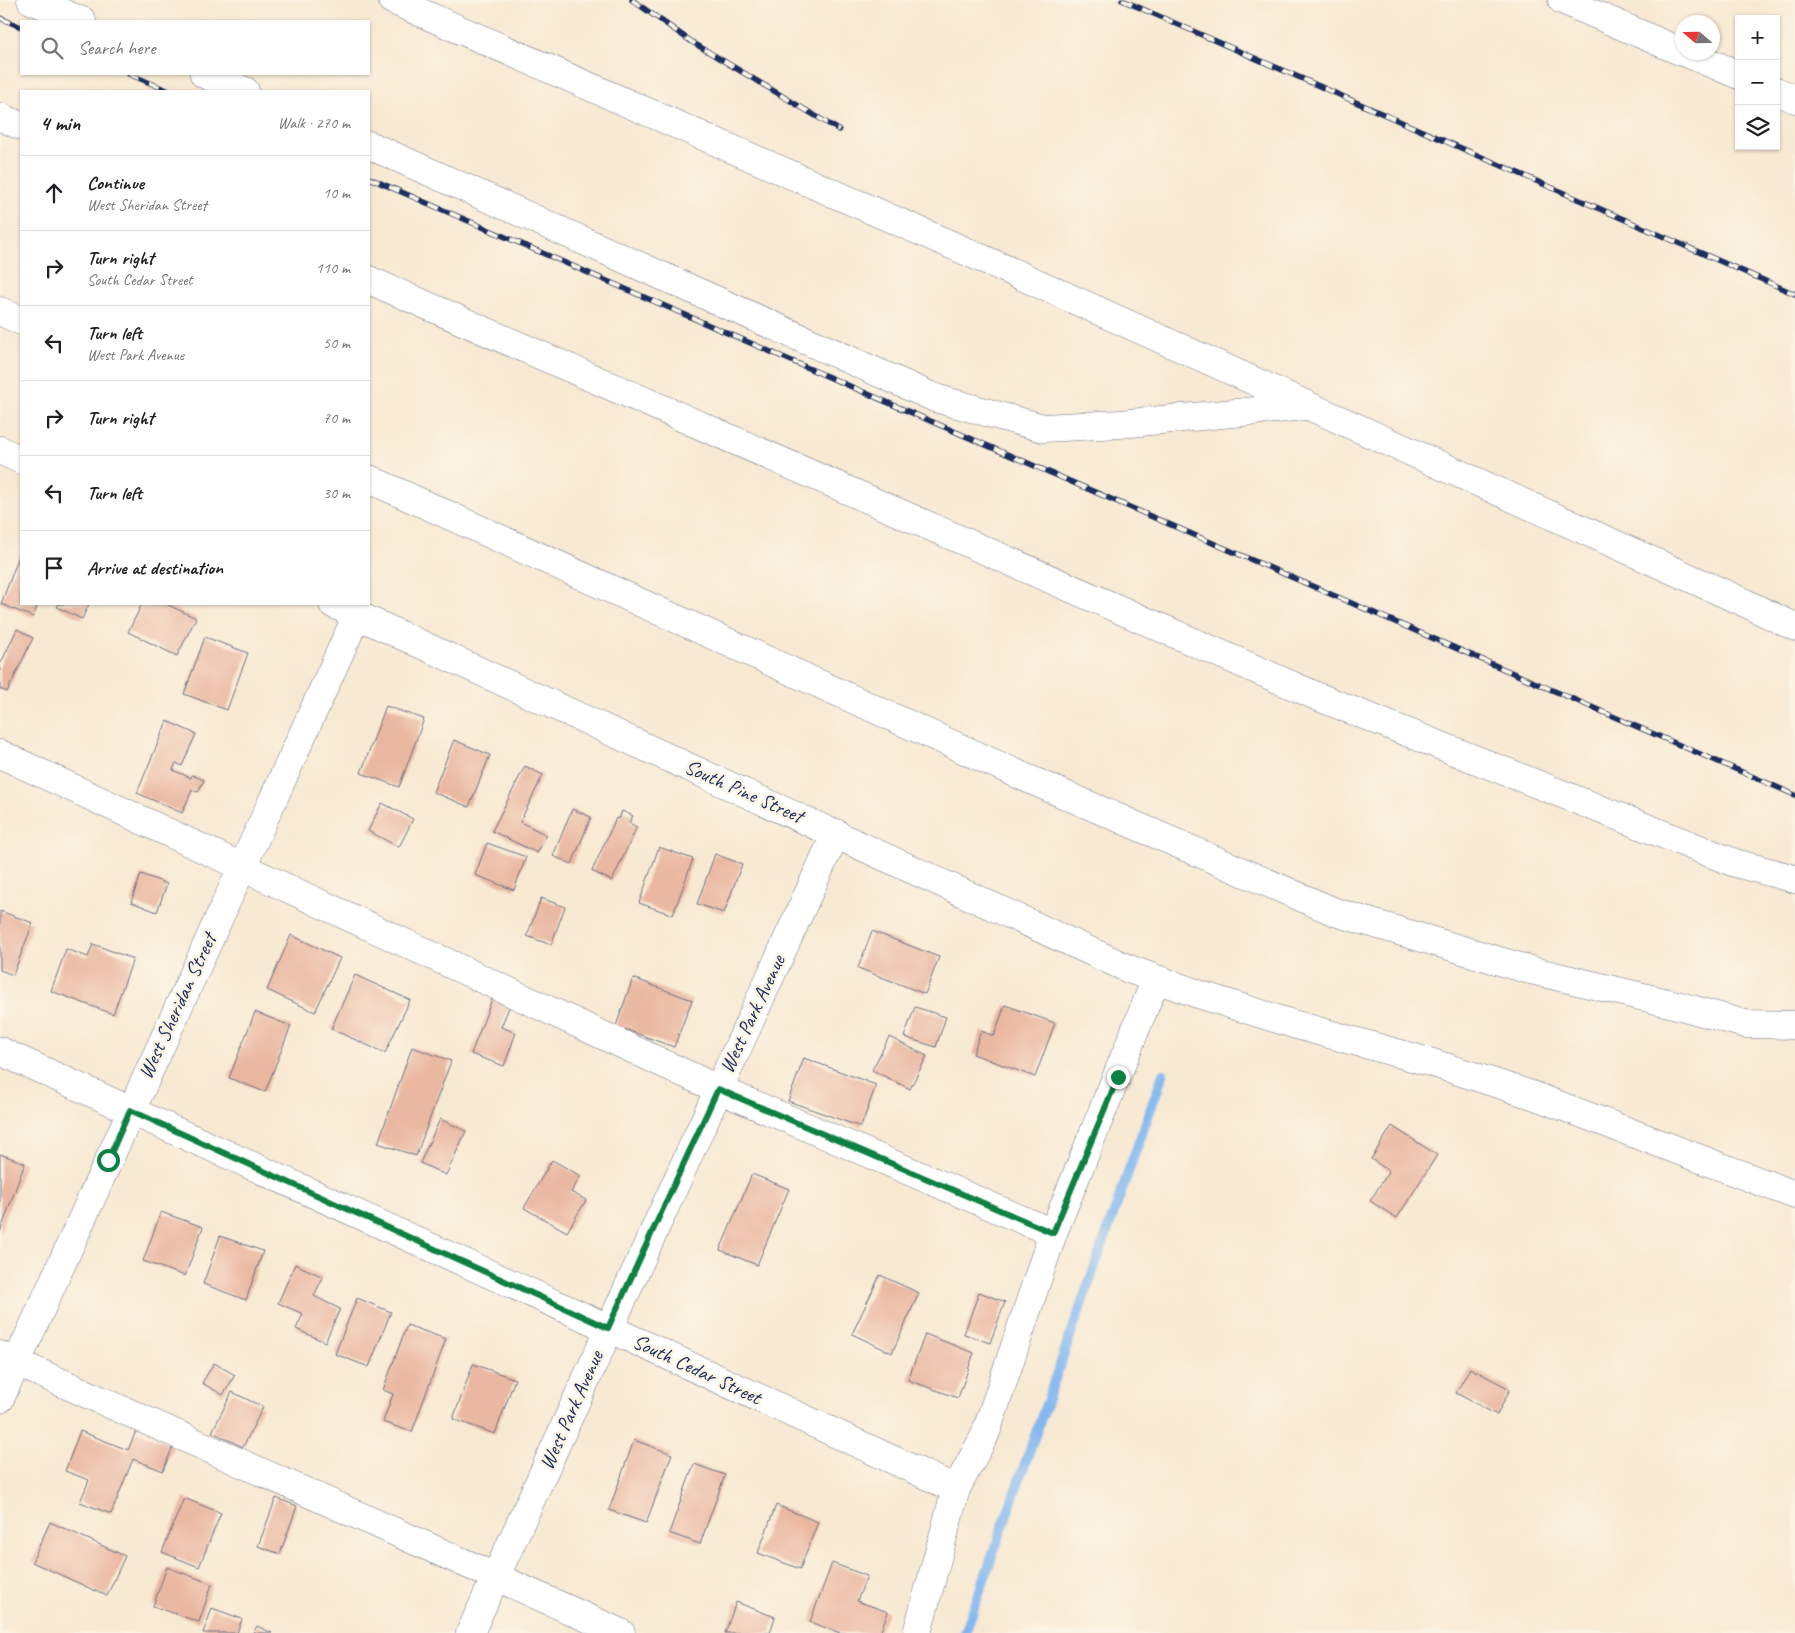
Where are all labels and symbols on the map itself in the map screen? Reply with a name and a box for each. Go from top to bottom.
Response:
north arrow [1675,15,1720,60]
street label: South Pine Street [681,753,810,830]
street label: West Sheridan Street [132,927,223,1083]
street label: West Park Avenue [713,950,791,1077]
route end [1107,1066,1130,1089]
route start [97,1149,120,1172]
street label: South Cedar Street [629,1328,767,1411]
street label: West Park Avenue [533,1346,609,1473]

